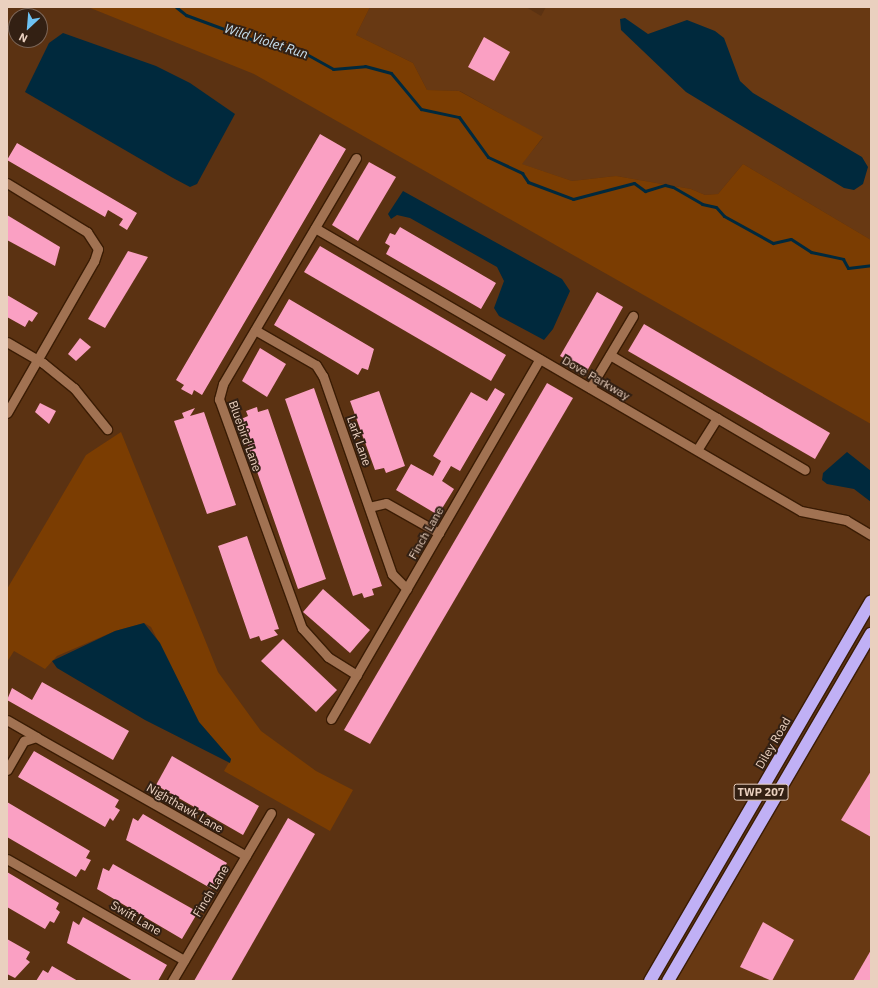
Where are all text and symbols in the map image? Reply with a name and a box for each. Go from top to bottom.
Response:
north arrow [8,8,48,48]
water label: Wild Violet Run [222,21,310,63]
text: N [17,30,30,46]
street label: Dove Parkway [560,353,632,403]
street label: Bluebird Lane [226,399,264,473]
street label: Lark Lane [344,414,374,468]
street label: Finch Lane [405,504,447,562]
street label: Diley Road [752,715,794,771]
street label: Nighthawk Lane [144,780,226,836]
road number: TWP 207 [733,783,789,801]
street label: Finch Lane [190,862,232,920]
street label: Swift Lane [108,898,164,938]

